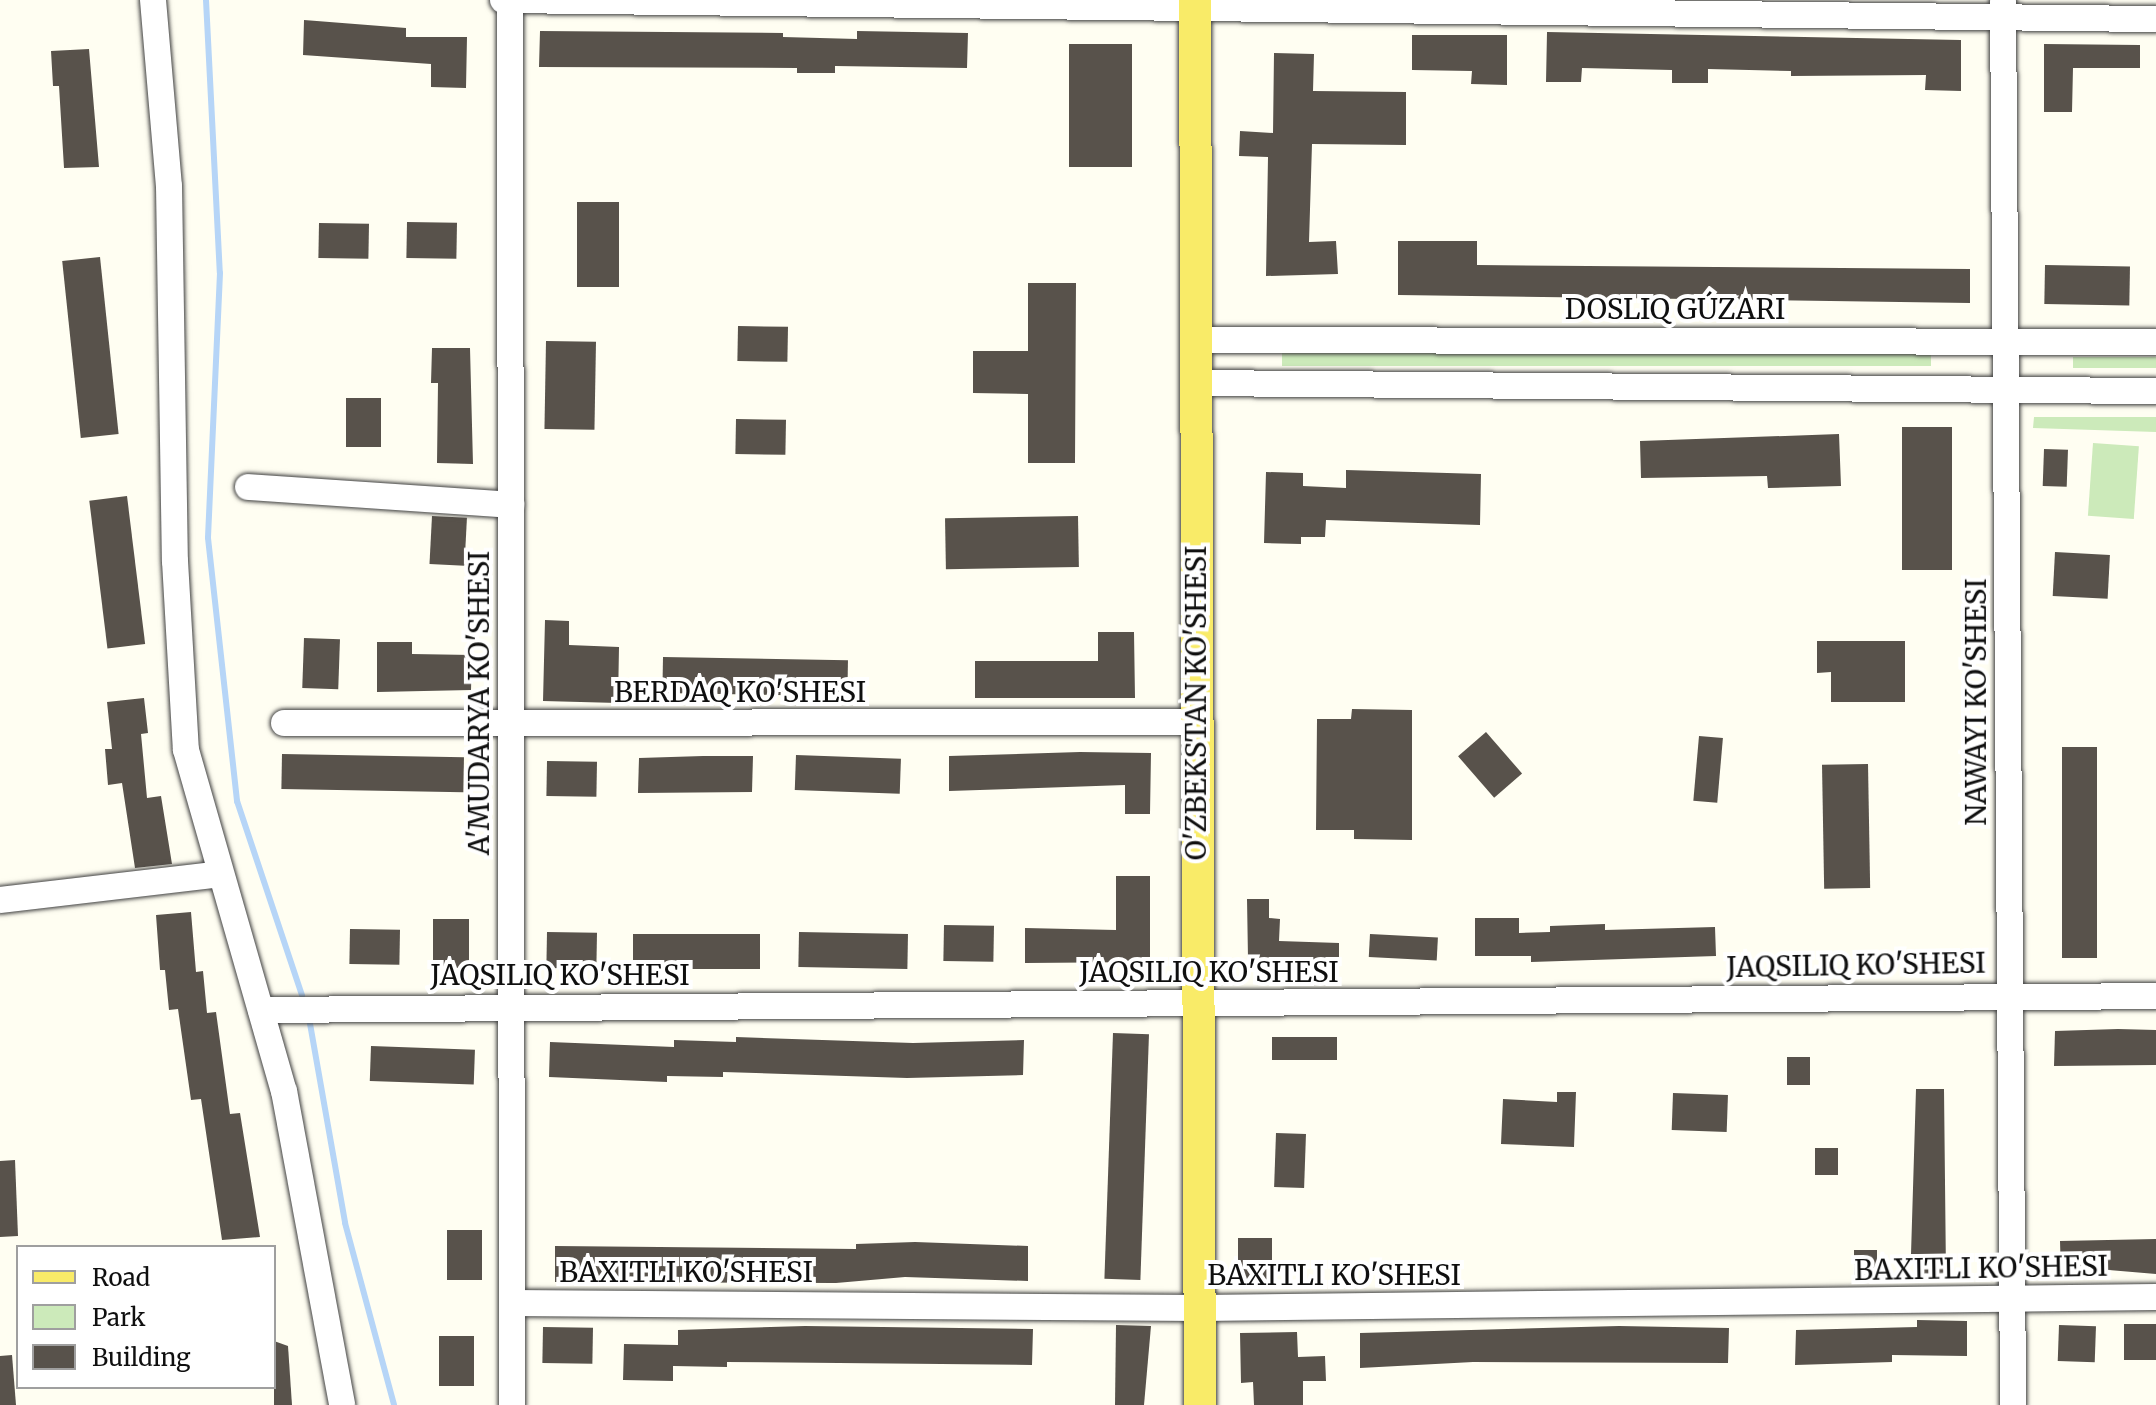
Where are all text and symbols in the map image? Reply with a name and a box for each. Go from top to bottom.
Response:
street label: DOSLIQ GÚZARI [1565,292,1785,326]
street label: O'ZBEKSTAN KO'SHESI [1179,546,1213,860]
street label: A'MUDARYA KO'SHESI [462,551,496,855]
street label: NAWAYI KO'SHESI [1959,578,1993,826]
street label: BERDAQ KO'SHESI [614,675,866,709]
street label: JAQSILIQ KO'SHESI [1726,946,1986,984]
street label: JAQSILIQ KO'SHESI [1079,955,1339,989]
street label: JAQSILIQ KO'SHESI [430,958,690,992]
legend [16,1245,276,1389]
street label: BAXITLI KO'SHESI [1854,1249,2108,1287]
street label: BAXITLI KO'SHESI [559,1255,813,1289]
street label: BAXITLI KO'SHESI [1207,1258,1461,1292]
text: Road [92,1262,150,1293]
text: Park [92,1302,145,1333]
text: Building [92,1342,191,1373]

